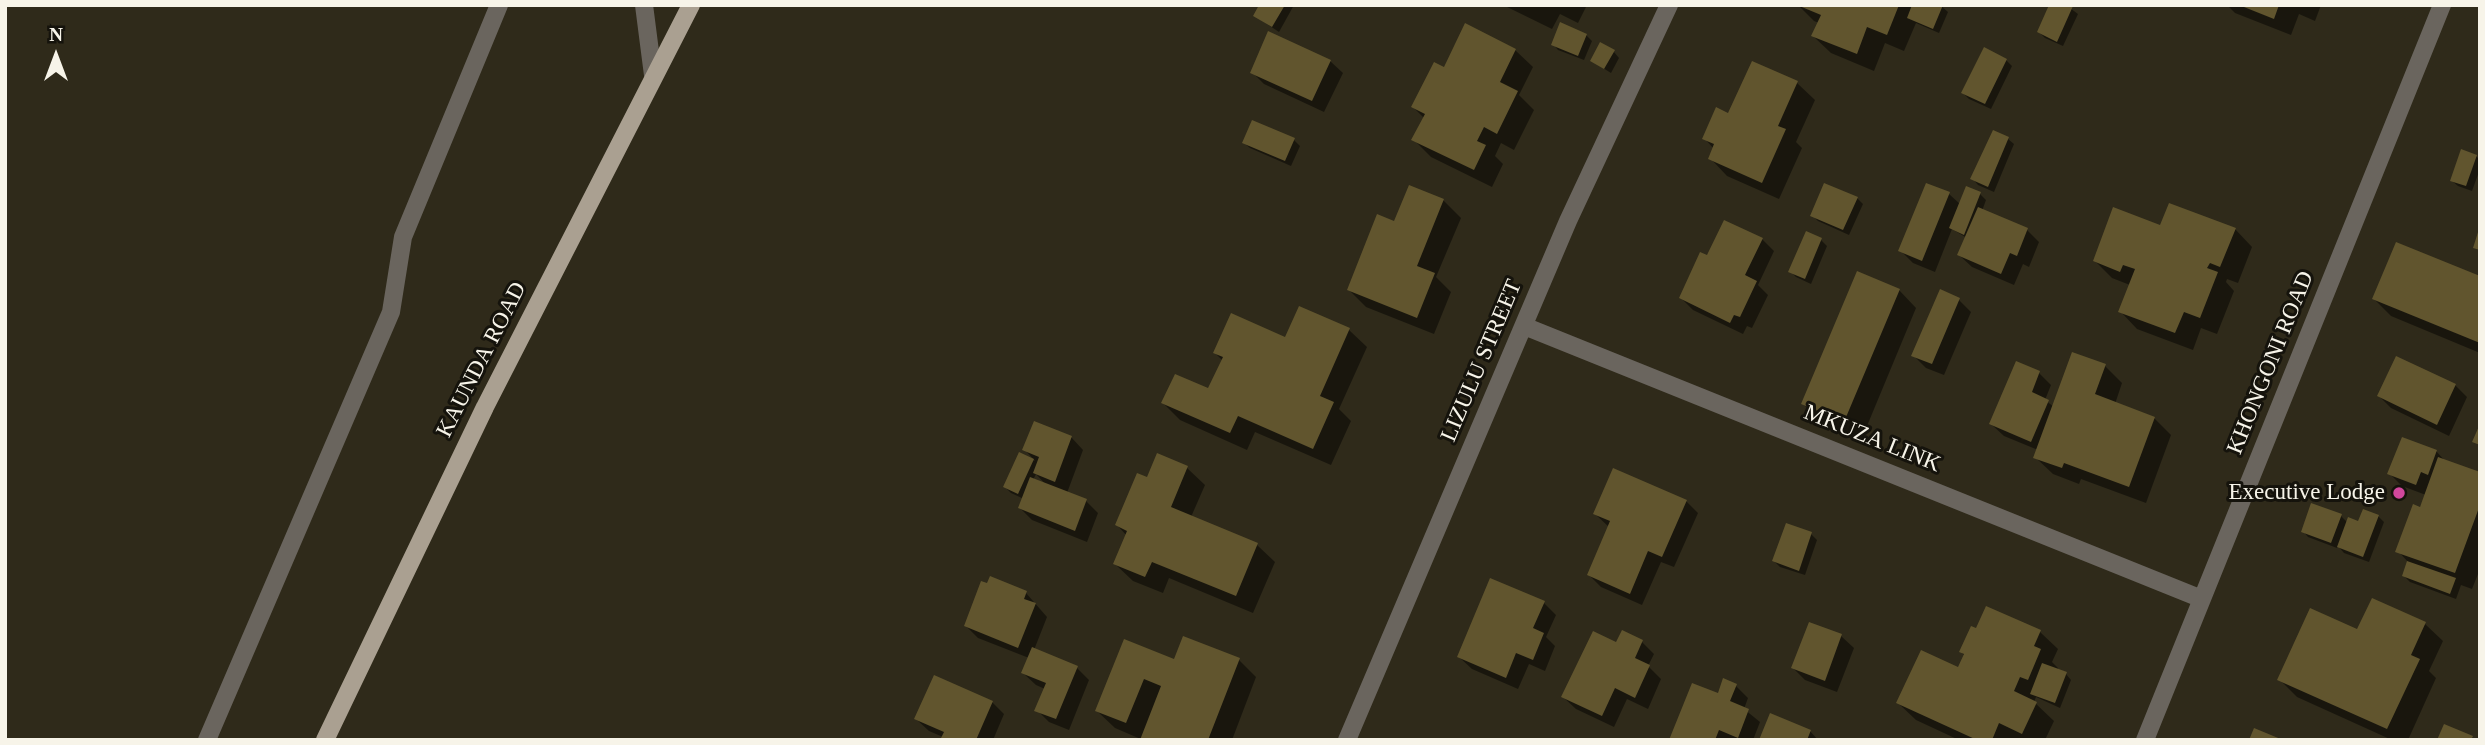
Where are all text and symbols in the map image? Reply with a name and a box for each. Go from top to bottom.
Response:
north arrow [21,21,91,91]
text: N [49,24,63,45]
street label: KHONGONI ROAD [2222,268,2320,458]
street label: LIZULU STREET [1435,276,1529,446]
street label: KAUNDA ROAD [431,278,533,442]
street label: MKUZA LINK [1800,399,1944,479]
place label: Executive Lodge [2229,479,2385,507]
marker: Executive Lodge [2391,485,2407,501]

